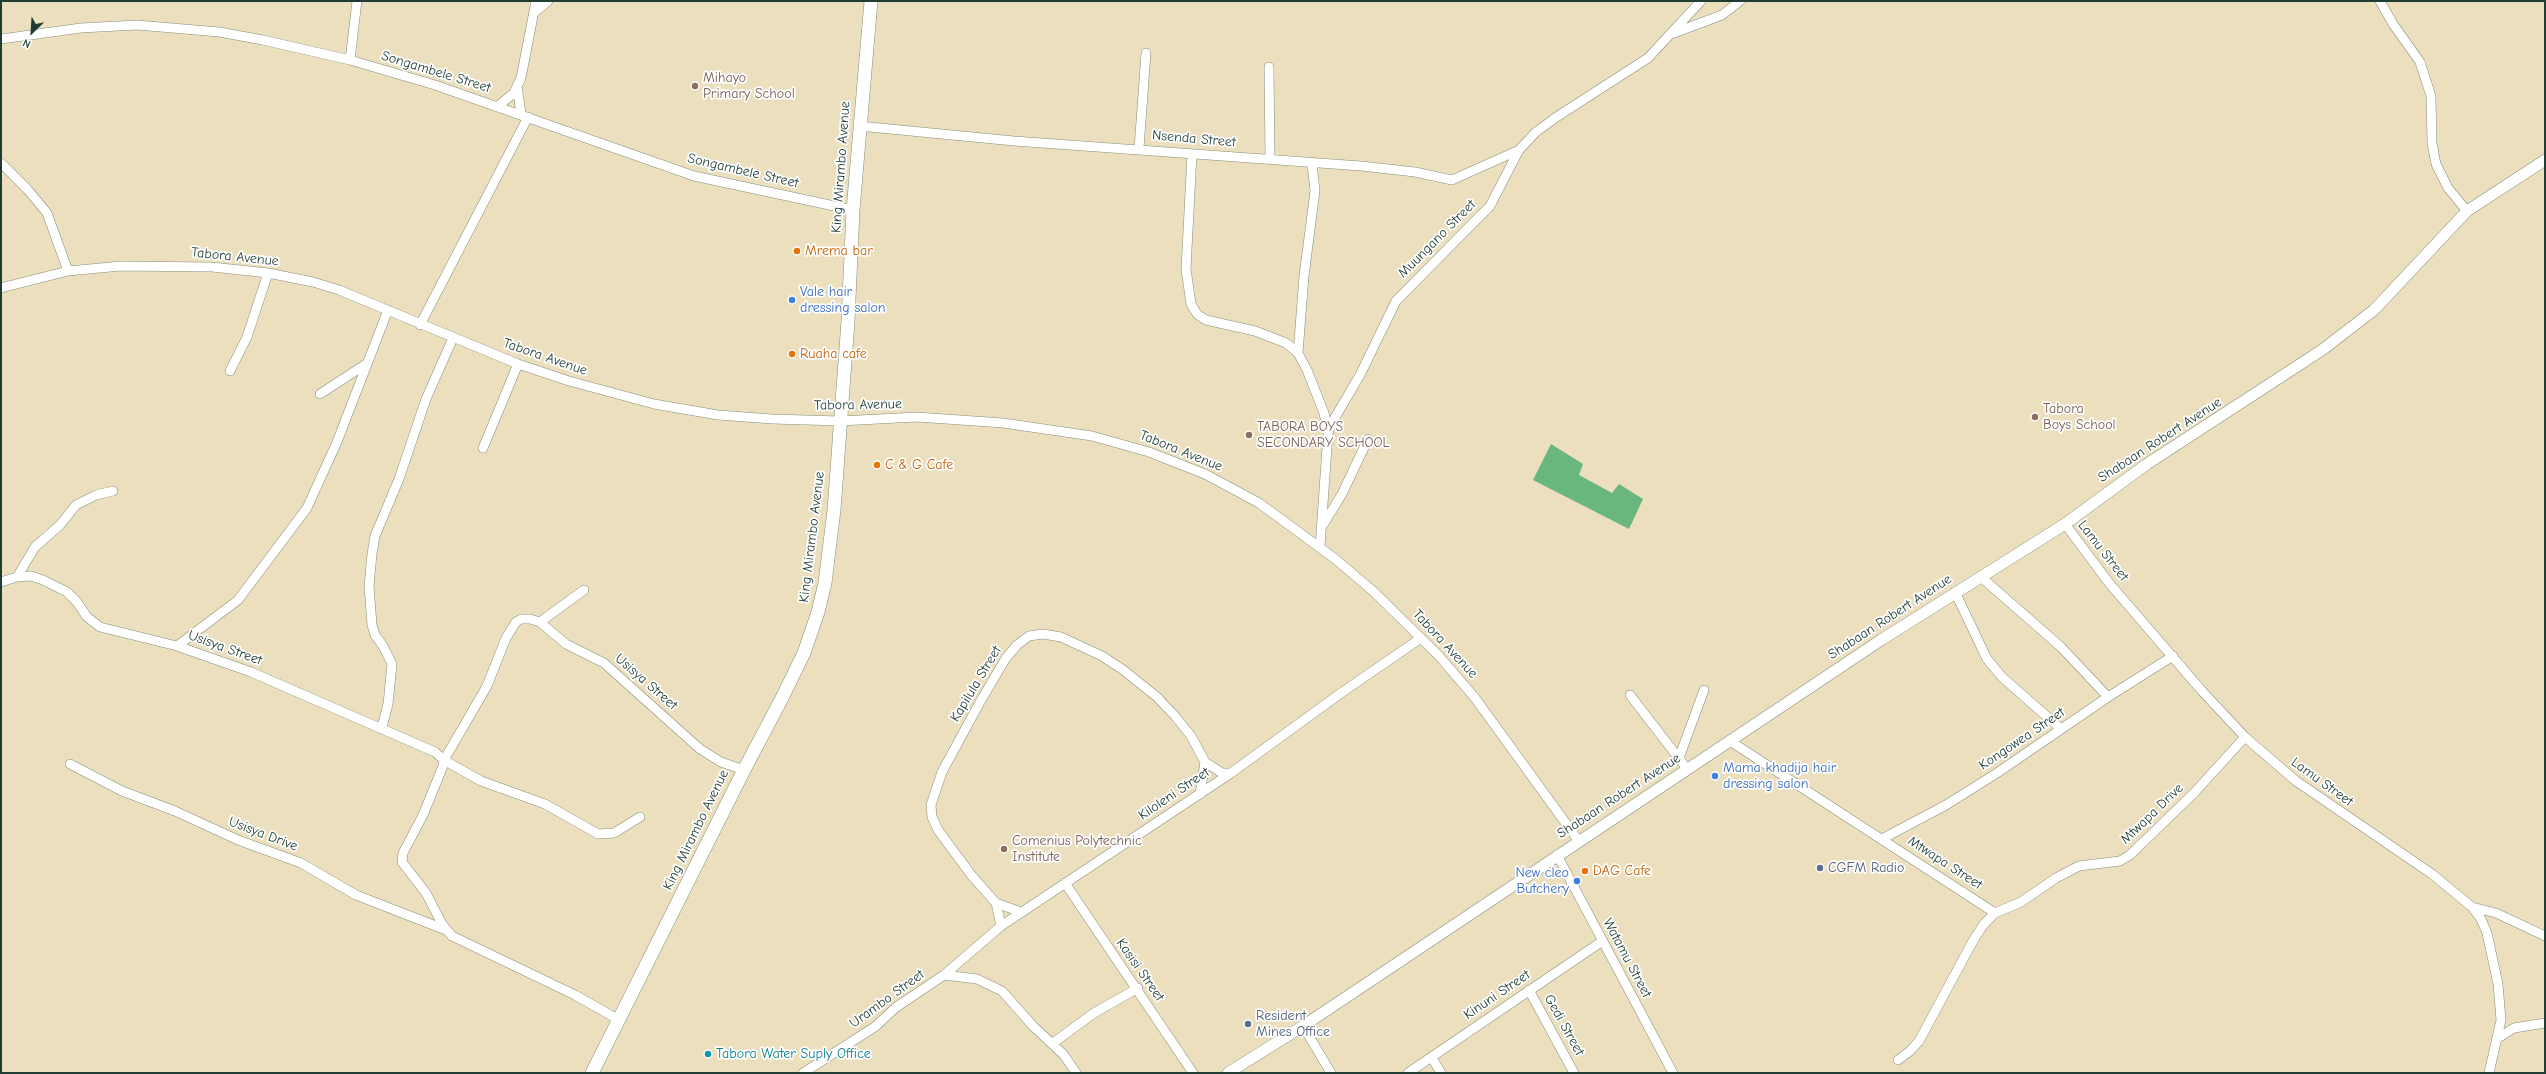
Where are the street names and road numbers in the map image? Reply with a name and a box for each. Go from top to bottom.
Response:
street label: Songambele Street [379,47,493,97]
street label: King Mirambo Avenue [828,101,854,233]
street label: Nsenda Street [1151,127,1237,151]
street label: Songambele Street [686,150,800,192]
street label: Muungano Street [1395,197,1479,281]
street label: Tabora Avenue [190,244,280,270]
street label: Tabora Avenue [501,335,589,379]
street label: Shabaan Robert Avenue [2095,394,2225,486]
street label: Tabora Avenue [814,396,902,414]
street label: Tabora Avenue [1137,427,1225,475]
street label: King Mirambo Avenue [796,470,828,604]
street label: Lamu Street [2074,517,2132,585]
street label: Shabaan Robert Avenue [1825,571,1955,663]
street label: Tabora Avenue [1409,606,1481,682]
street label: Usisya Street [186,627,264,669]
street label: Kapilula Street [947,643,1005,725]
street label: Usisya Street [611,650,681,714]
street label: Kongowea Street [1976,704,2068,774]
street label: Shabaan Robert Avenue [1554,750,1684,842]
street label: Lamu Street [2288,754,2356,810]
street label: Kiloleni Street [1135,764,1213,824]
street label: King Mirambo Avenue [660,767,732,893]
street label: Mtwapa Drive [2117,780,2187,848]
street label: Usisya Drive [226,813,300,855]
street label: Mtwapa Street [1905,833,1985,893]
street label: Watamu Street [1599,915,1655,1001]
street label: Kasisi Street [1112,935,1168,1005]
street label: Urambo Street [846,966,928,1032]
street label: Kinuni Street [1461,967,1533,1023]
street label: Gedi Street [1540,991,1588,1059]

